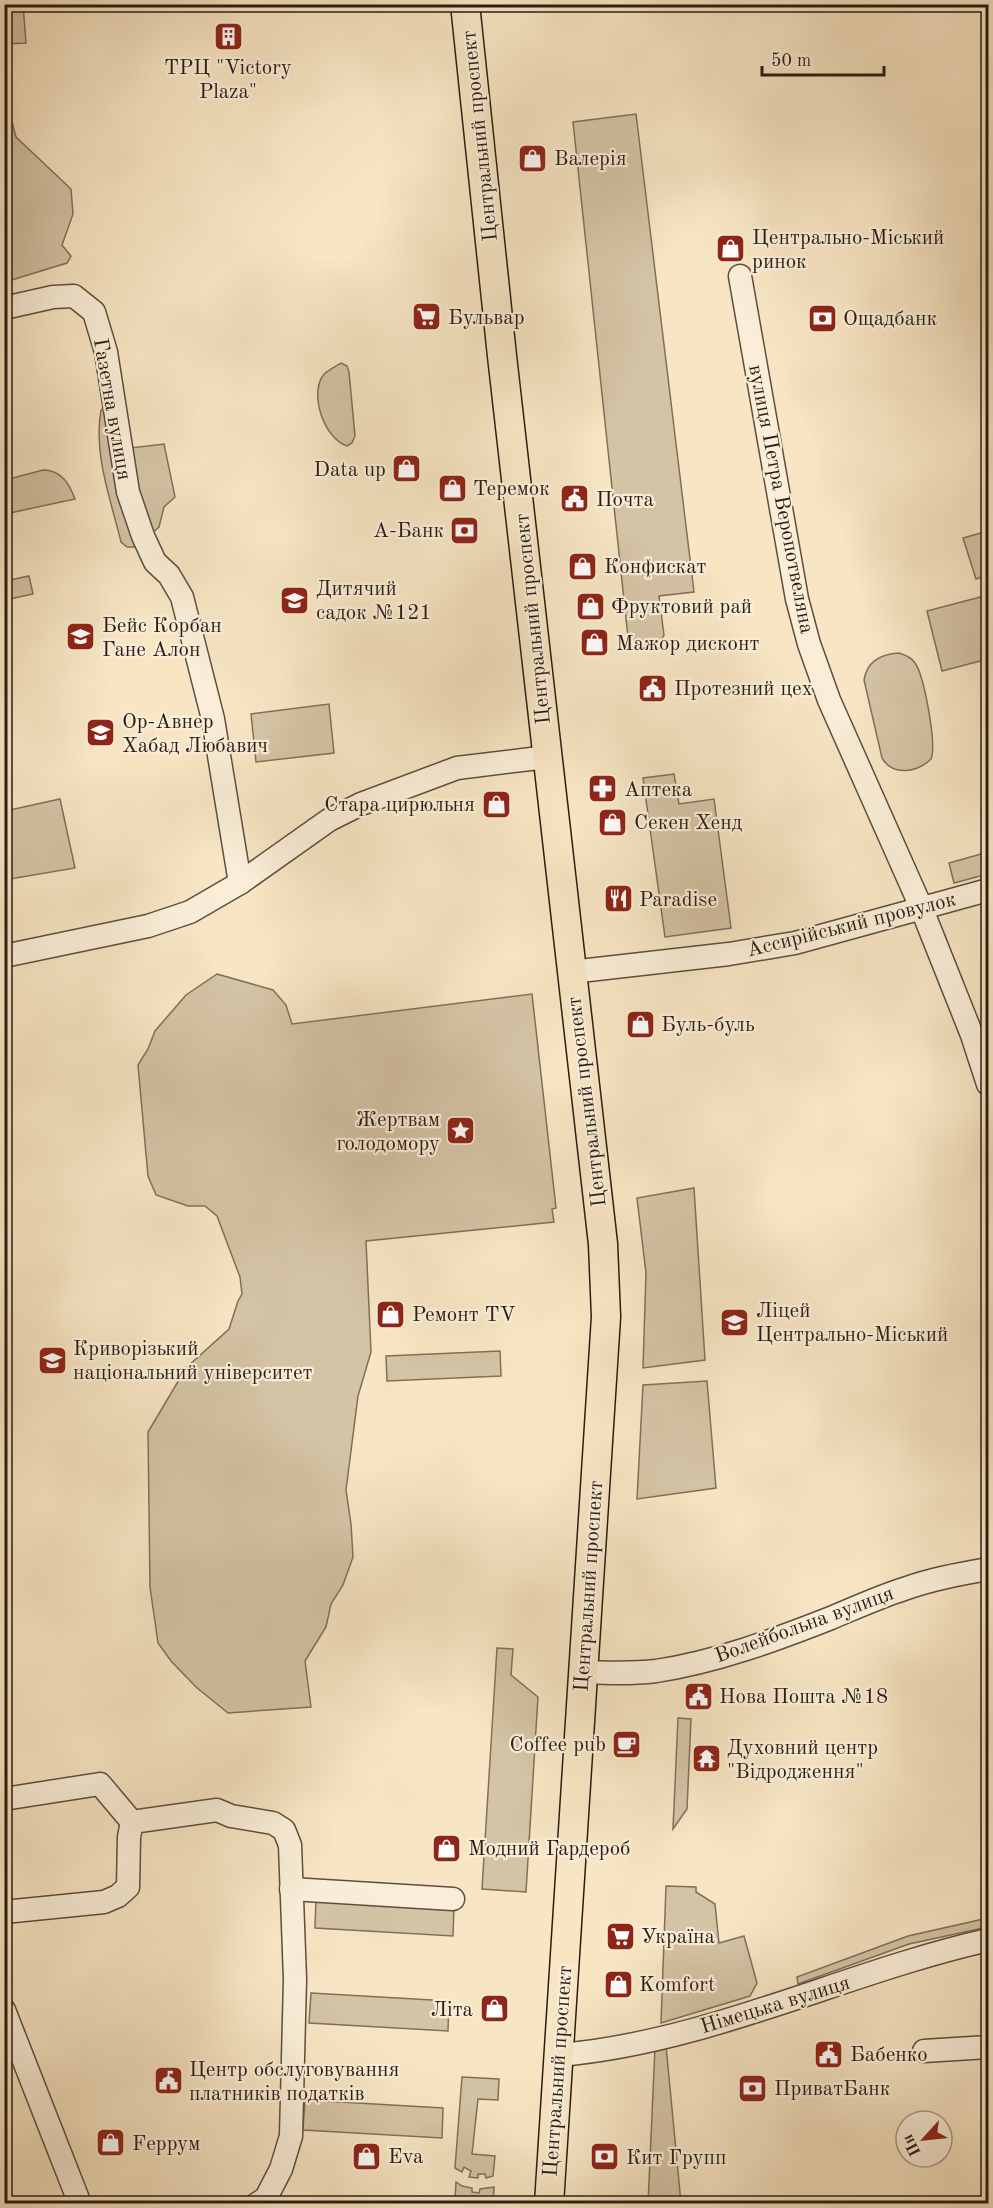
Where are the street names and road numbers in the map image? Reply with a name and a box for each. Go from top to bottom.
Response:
street label: Центральний проспект [459,29,502,242]
street label: Газетна вулиця [89,337,134,482]
street label: вулиця Петра Веропотвеляна [744,363,817,636]
street label: Центральний проспект [512,512,555,725]
street label: Ассирійський провулок [745,889,959,962]
street label: Центральний проспект [564,995,611,1208]
street label: Центральний проспект [572,1480,607,1693]
street label: Волейбольна вулиця [712,1583,897,1668]
street label: Центральний проспект [541,1965,576,2178]
street label: Німецька вулиця [698,1973,853,2038]

